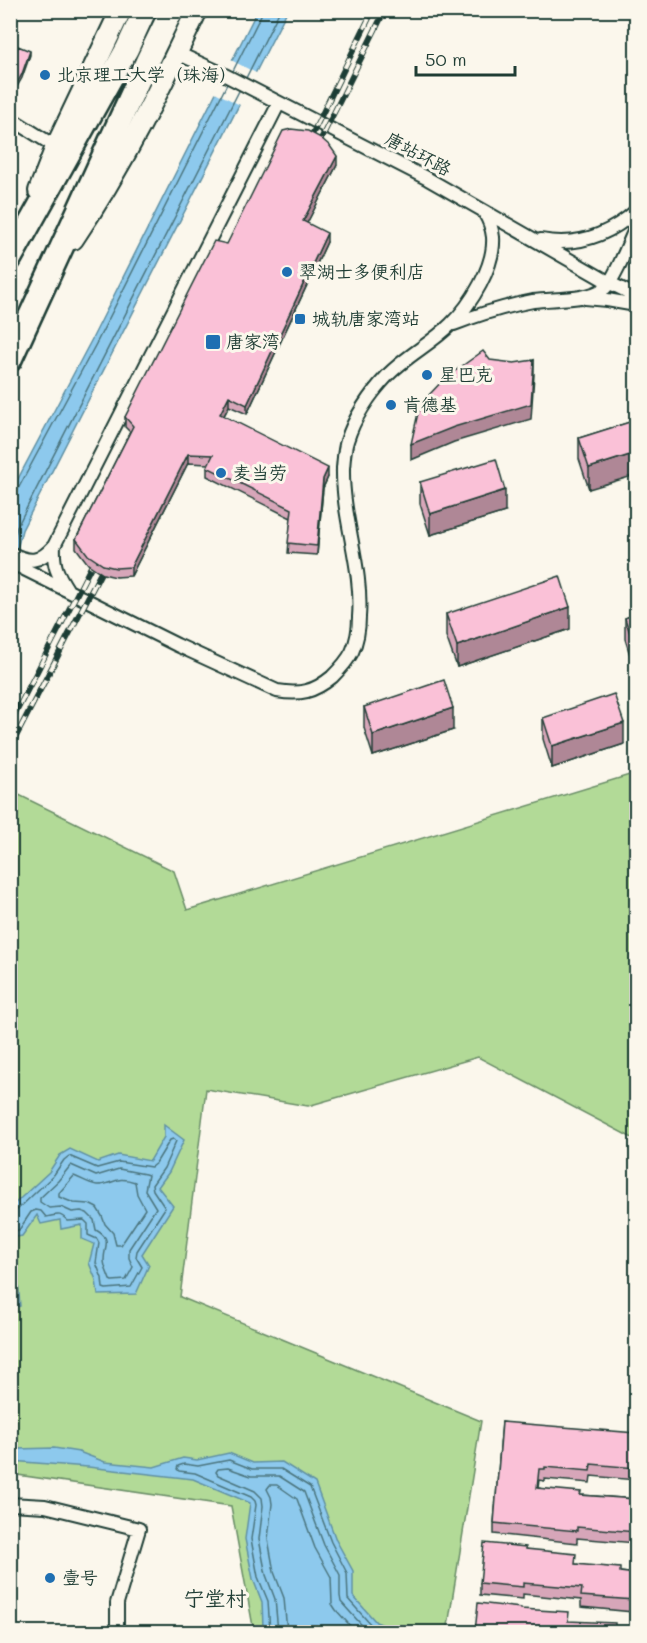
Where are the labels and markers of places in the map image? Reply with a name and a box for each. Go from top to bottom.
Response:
place label: 北京理工大学（珠海） [57,62,237,86]
marker: 北京理工大学（珠海） [38,68,52,82]
place label: 翠湖士多便利店 [299,259,425,283]
marker: 翠湖士多便利店 [280,265,294,279]
place label: 城轨唐家湾站 [312,306,420,330]
marker: 城轨唐家湾站 [293,312,307,326]
place label: 唐家湾 [226,329,280,353]
marker: 唐家湾 [204,333,222,351]
place label: 星巴克 [439,362,493,386]
marker: 星巴克 [420,368,434,382]
place label: 肯德基 [403,392,457,416]
marker: 肯德基 [384,398,398,412]
place label: 麦当劳 [233,460,287,484]
marker: 麦当劳 [214,466,228,480]
place label: 壹号 [62,1565,98,1589]
marker: 壹号 [43,1571,57,1585]

